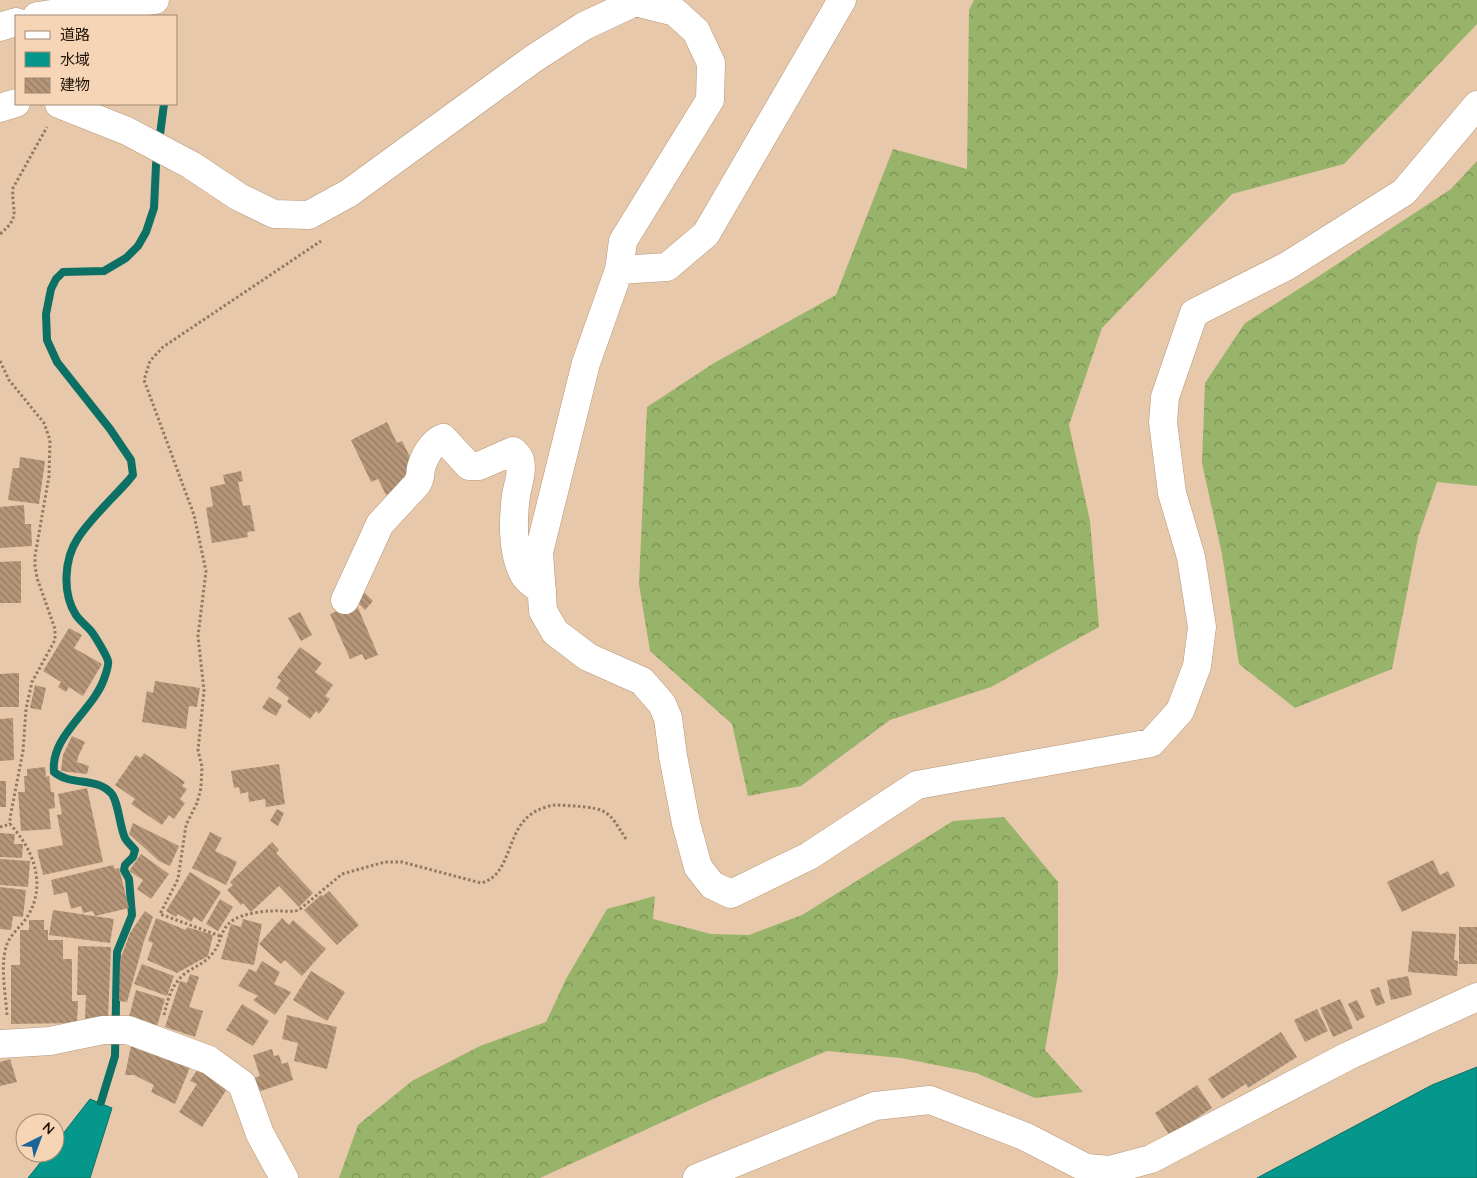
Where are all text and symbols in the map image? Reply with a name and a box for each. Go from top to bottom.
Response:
legend [15,15,178,105]
text: 道路 [60,25,90,44]
text: 水域 [60,50,90,69]
text: 建物 [60,75,90,94]
north arrow [15,1113,65,1163]
text: N [39,1118,59,1138]

